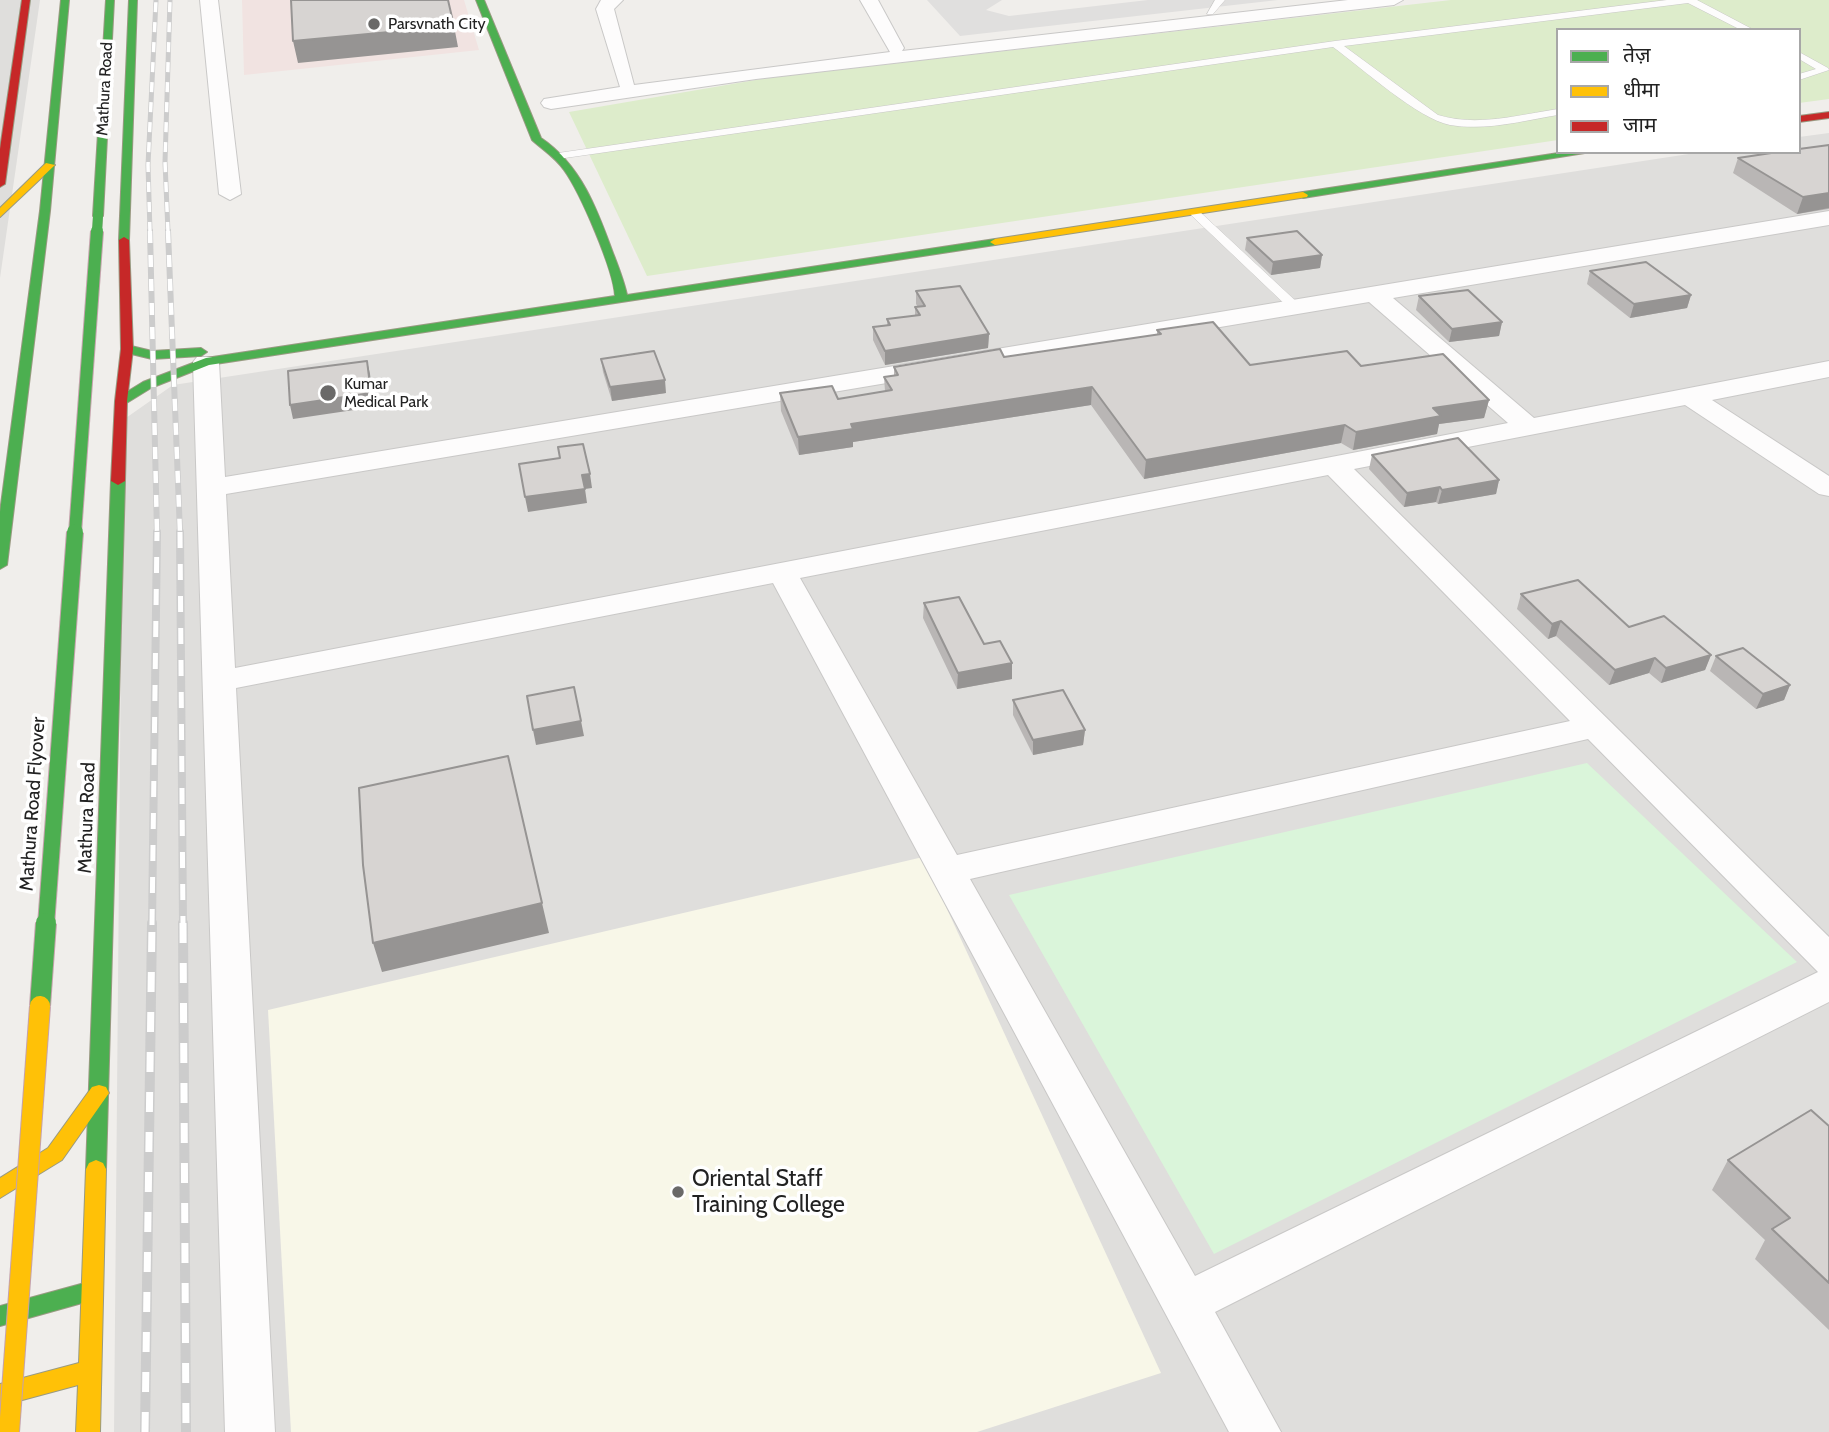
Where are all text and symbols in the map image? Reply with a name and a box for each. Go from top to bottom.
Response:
place label: Parsvnath City [388,14,486,34]
marker: Parsvnath City [366,16,382,32]
legend [1556,28,1801,154]
street label: Mathura Road [93,42,117,136]
text: तेज़ [1623,42,1651,67]
text: धीमा [1623,77,1659,102]
text: जाम [1623,112,1657,137]
place label: Kumar Medical Park [344,374,428,412]
marker: Kumar Medical Park [318,383,338,403]
street label: Mathura Road Flyover [16,716,50,892]
street label: Mathura Road [74,762,100,874]
place label: Oriental Staff Training College [692,1165,845,1219]
marker: Oriental Staff Training College [670,1184,686,1200]

